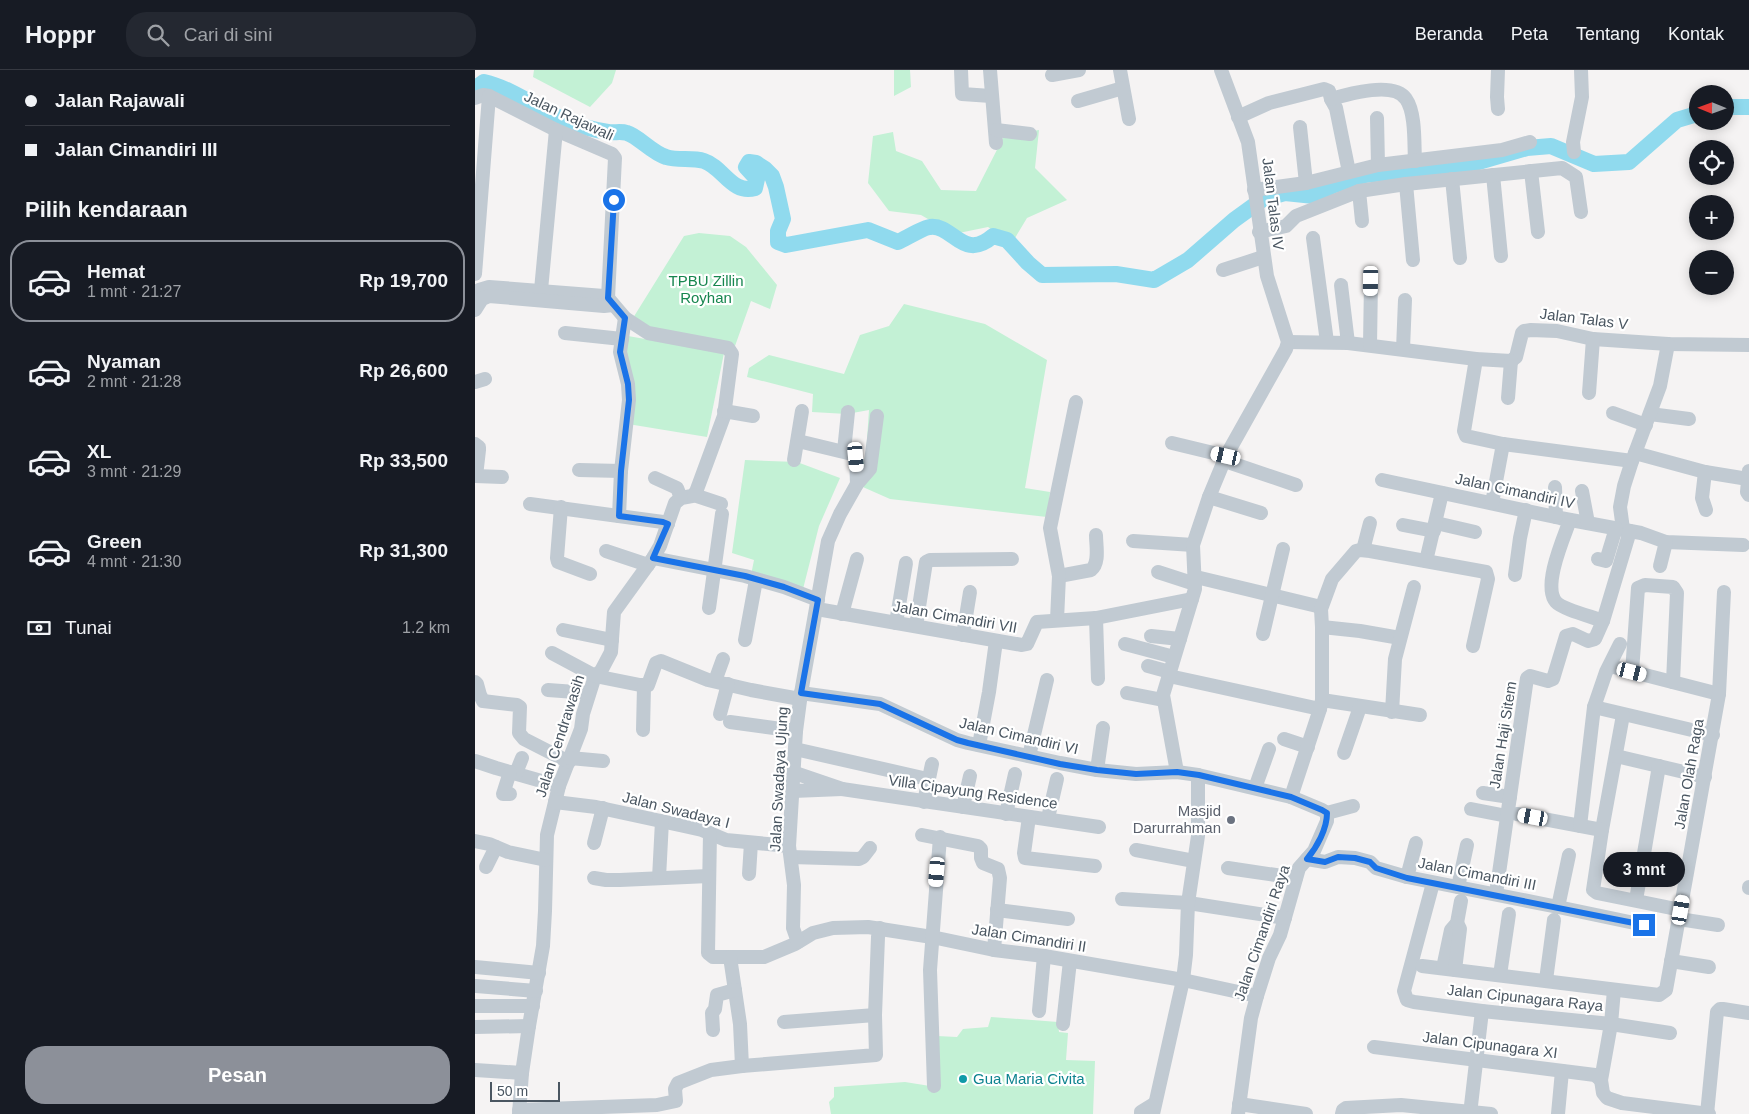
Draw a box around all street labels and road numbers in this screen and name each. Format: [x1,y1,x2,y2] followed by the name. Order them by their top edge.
[522,87,617,144] street label: Jalan Rajawali
[1259,157,1288,251] street label: Jalan Talas IV
[1539,305,1629,332] street label: Jalan Talas V
[1454,470,1576,511] street label: Jalan Cimandiri IV
[892,597,1019,636] street label: Jalan Cimandiri VII
[532,673,587,799] street label: Jalan Cendrawasih
[1486,680,1519,790] street label: Jalan Haji Sitem
[766,706,791,852] street label: Jalan Swadaya Ujung
[958,714,1080,757] street label: Jalan Cimandiri VI
[1670,717,1707,830] street label: Jalan Olah Raga
[887,771,1059,812] street label: Villa Cipayung Residence
[621,788,732,831] street label: Jalan Swadaya I
[1417,854,1538,893] street label: Jalan Cimandiri III
[1230,862,1293,1003] street label: Jalan Cimandiri Raya
[971,920,1088,955] street label: Jalan Cimandiri II
[1446,981,1605,1014] street label: Jalan Cipunagara Raya
[1422,1028,1559,1061] street label: Jalan Cipunagara XI

